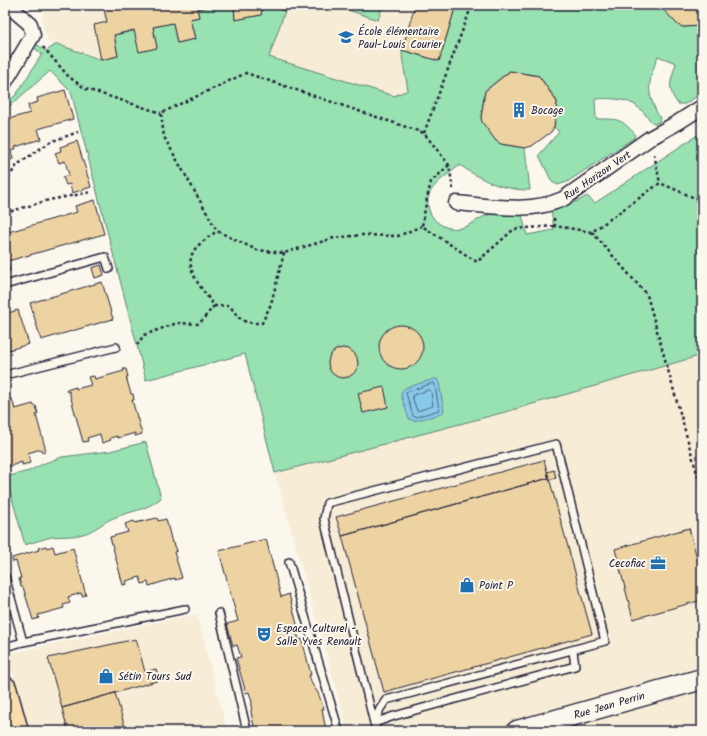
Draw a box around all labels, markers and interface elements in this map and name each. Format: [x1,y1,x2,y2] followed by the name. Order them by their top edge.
[358,23,443,54] place label: École élémentaire Paul-Louis Courier
[337,28,355,46] school or university icon: École élémentaire Paul-Louis Courier
[510,101,528,119] building icon: Bocage
[531,102,563,120] place label: Bocage
[560,146,636,205] street label: Rue Horizon Vert
[649,554,667,572] office icon: Cecofiac
[609,555,646,573] place label: Cecofiac
[458,576,476,594] shop icon: Point P
[479,577,514,595] place label: Point P
[276,620,362,651] place label: Espace Culturel - Salle Yves Renault
[255,625,273,643] theatre icon: Espace Culturel - Salle Yves Renault
[97,667,115,685] shop icon: Sétin Tours Sud
[118,668,192,686] place label: Sétin Tours Sud
[572,687,647,725] street label: Rue Jean Perrin

